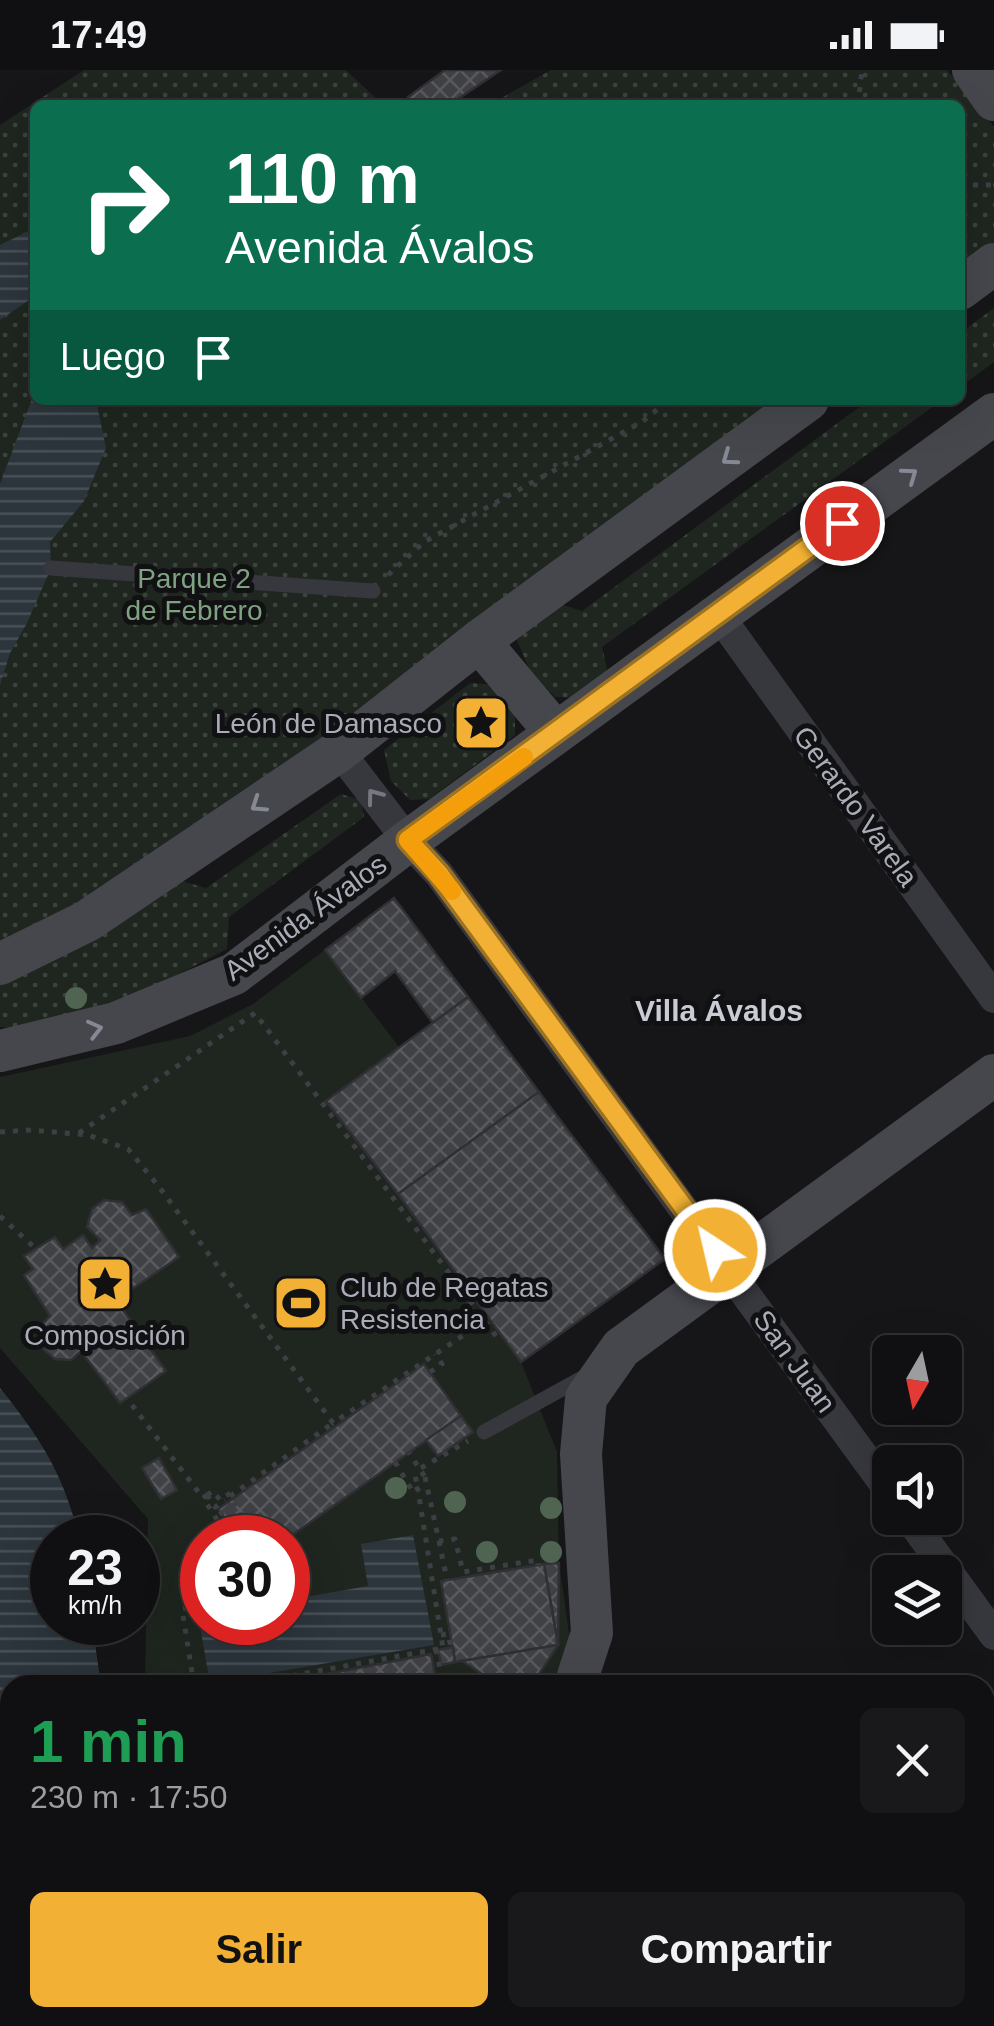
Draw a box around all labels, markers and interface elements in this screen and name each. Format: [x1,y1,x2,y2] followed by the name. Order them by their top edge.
[50,14,147,56] text: 17:49
[60,140,190,270] icon: right
[225,140,420,218] text: 110 m
[225,222,534,273] text: Avenida Ávalos
[186,330,241,385] icon: arrive
[60,336,166,378] text: Luego
[722,446,740,463] one-way arrow
[899,469,917,486] one-way arrow
[800,481,885,566] pin
[815,496,870,551] icon: arrive
[126,563,262,626] park label: Parque 2 de Febrero
[451,693,511,753] place icon: León de Damasco
[215,708,442,739] place label: León de Damasco
[787,721,924,892] street label: Gerardo Varela
[368,789,385,807] one-way arrow
[251,793,270,811] one-way arrow
[218,848,392,987] street label: Avenida Ávalos
[635,994,803,1027] district label: Villa Ávalos
[86,1019,103,1040] one-way arrow
[663,1198,767,1302] position arrow
[75,1254,135,1314] place icon: Composición
[340,1272,549,1335] place label: Club de Regatas Resistencia
[271,1273,331,1333] sports icon: Club de Regatas Resistencia
[747,1304,842,1418] street label: San Juan
[24,1320,186,1351] place label: Composición
[872,1335,962,1425] north arrow
[872,1335,962,1645] map controls
[872,1445,962,1535] button: sound
[180,1515,310,1645] speed limit sign: 30
[67,1540,123,1596] text: 23
[872,1555,962,1645] button: layers
[68,1591,122,1619] text: km/h
[30,1708,187,1775] text: 1 min
[860,1708,965,1813] button: close
[30,1779,227,1815] text: 230 m · 17:50
[30,1892,488,2007] button: Salir
[508,1892,965,2007] button: Compartir

